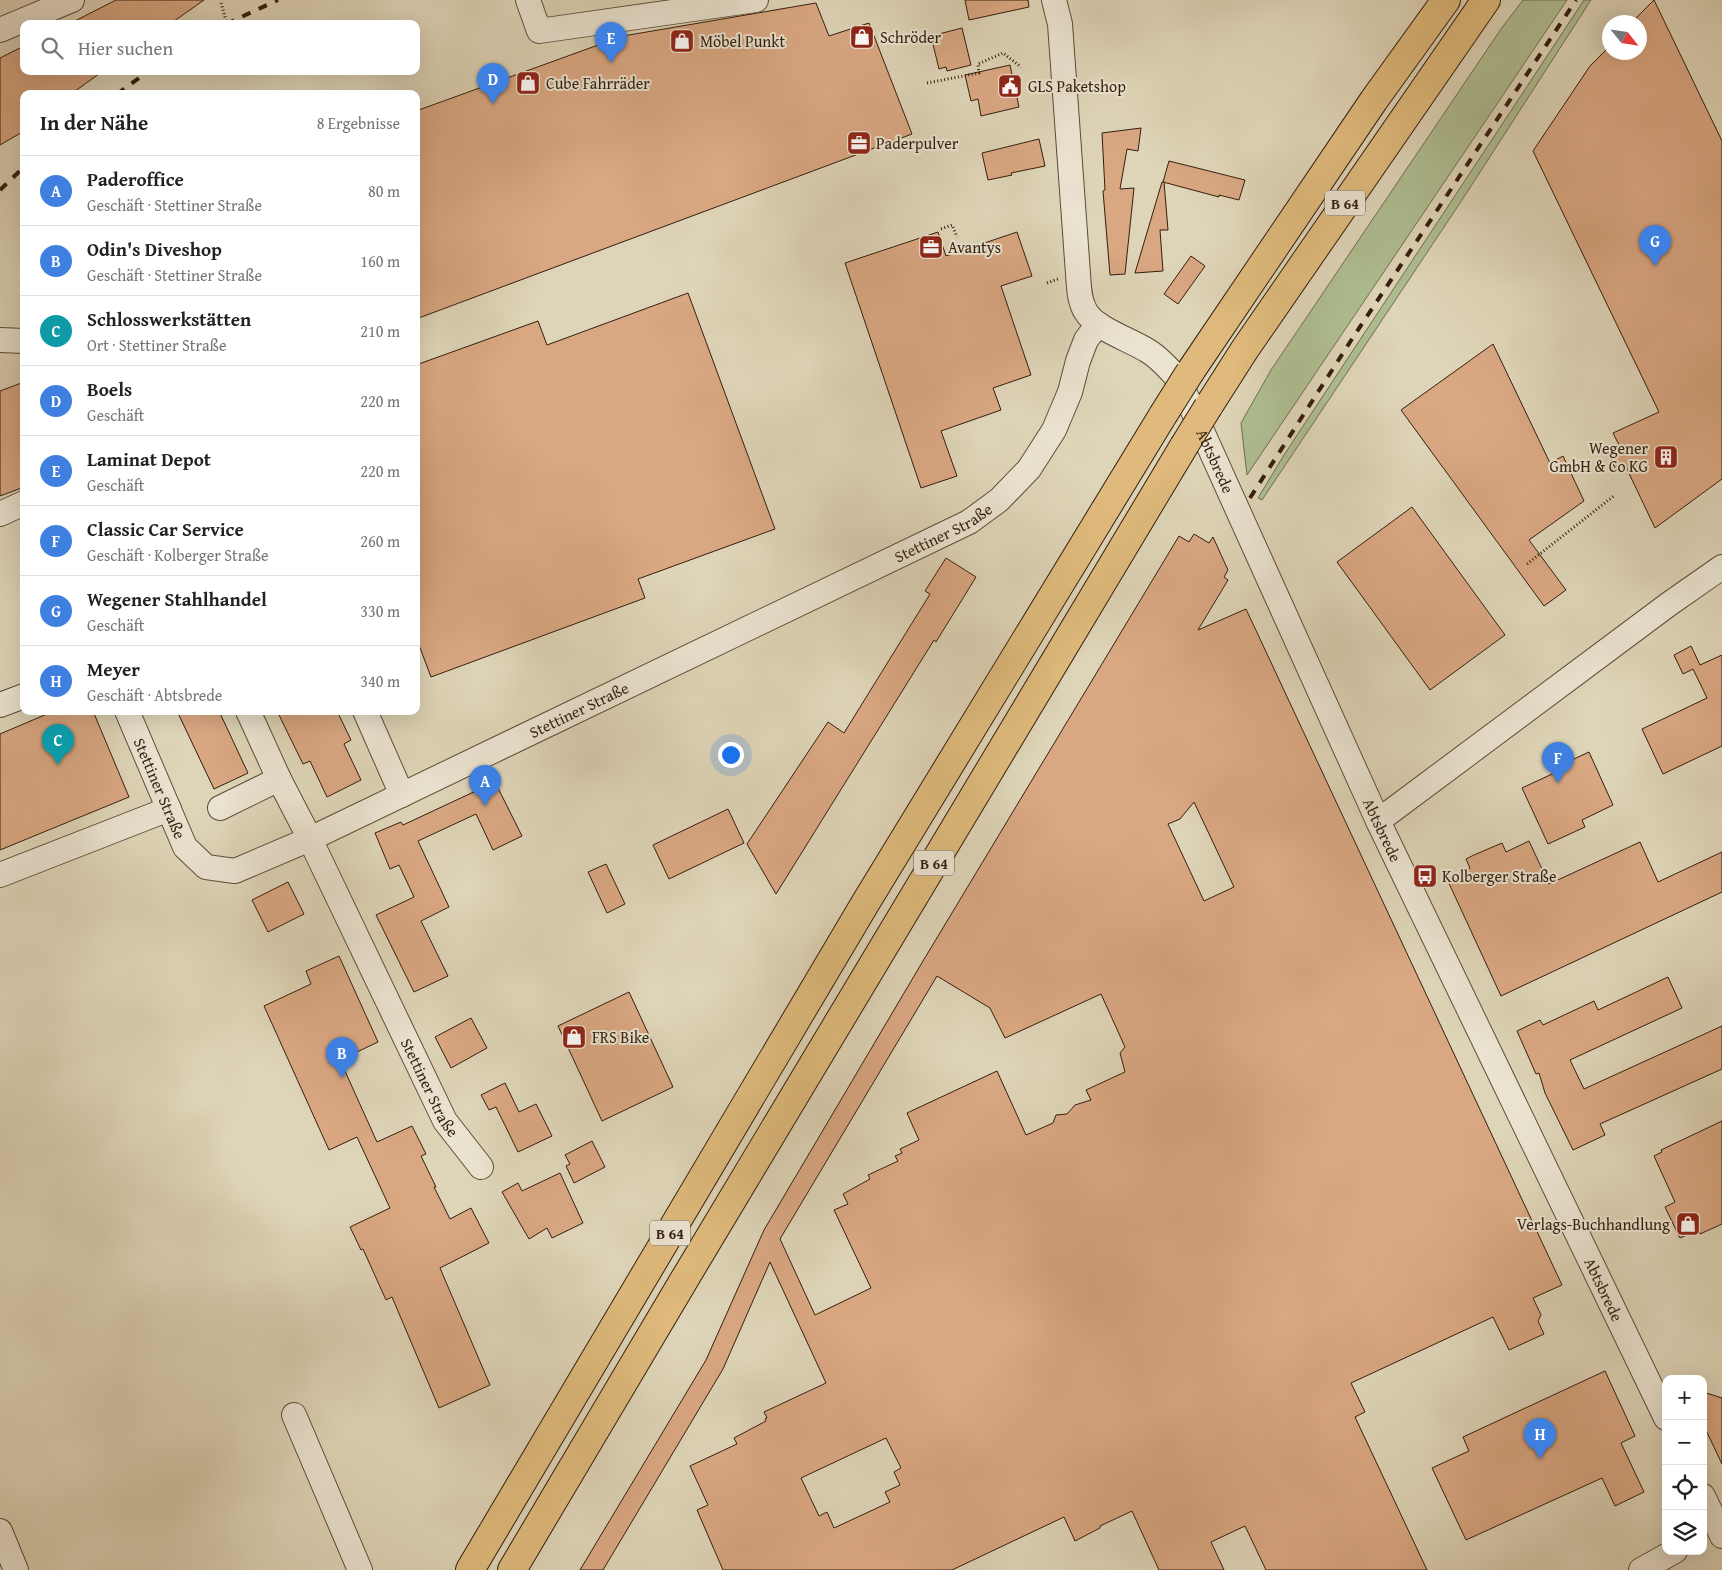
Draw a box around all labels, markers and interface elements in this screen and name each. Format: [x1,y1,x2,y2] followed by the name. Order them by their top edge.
[1602,15,1647,60] north arrow
[20,20,420,75] search box
[595,22,627,63] pin: E
[849,24,875,50] shop icon: Schröder
[880,25,941,49] place label: Schröder
[669,28,695,54] shop icon: Möbel Punkt
[700,29,785,53] place label: Möbel Punkt
[38,34,66,62] icon: search
[78,34,173,62] text: Hier suchen
[477,63,509,104] pin: D
[515,70,541,96] shop icon: Cube Fahrräder
[546,71,650,95] place label: Cube Fahrräder
[997,73,1023,99] public building icon: GLS Paketshop
[1028,74,1126,98] place label: GLS Paketshop
[40,107,148,138] text: In der Nähe
[317,111,400,135] text: 8 Ergebnisse
[846,130,872,156] office icon: Paderpulver
[876,131,959,155] place label: Paderpulver
[87,165,184,193] text: Paderoffice
[51,179,61,203] text: A
[368,179,400,203] text: 80 m
[1325,190,1365,216] road number: B 64
[87,193,262,217] text: Geschäft · Stettiner Straße
[1639,225,1671,266] pin: G
[918,234,944,260] office icon: Avantys
[87,235,222,263] text: Odin's Diveshop
[948,235,1001,259] place label: Avantys
[51,249,61,273] text: B
[360,249,400,273] text: 160 m
[87,263,262,287] text: Geschäft · Stettiner Straße
[87,305,251,333] text: Schlosswerkstätten
[51,319,61,343] text: C
[360,319,400,343] text: 210 m
[87,333,226,357] text: Ort · Stettiner Straße
[87,375,132,403] text: Boels
[51,389,61,413] text: D
[360,389,400,413] text: 220 m
[87,403,144,427] text: Geschäft
[1191,425,1241,497] street label: Abtsbrede
[1549,436,1649,478] place label: Wegener GmbH & Co KG
[1653,444,1679,470] building icon: Wegener GmbH & Co KG
[87,445,211,473] text: Laminat Depot
[52,459,60,483] text: E
[360,459,400,483] text: 220 m
[87,473,144,497] text: Geschäft
[890,497,997,568] street label: Stettiner Straße
[87,515,244,543] text: Classic Car Service
[52,529,60,553] text: F
[360,529,400,553] text: 260 m
[87,543,269,567] text: Geschäft · Kolberger Straße
[87,585,267,613] text: Wegener Stahlhandel
[51,599,61,623] text: G
[360,599,400,623] text: 330 m
[87,613,144,637] text: Geschäft
[87,655,140,683] text: Meyer
[50,669,62,693] text: H
[360,669,400,693] text: 340 m
[525,675,633,744] street label: Stettiner Straße
[87,683,222,707] text: Geschäft · Abtsbrede
[42,724,74,765] pin: C
[128,734,192,843] street label: Stettiner Straße
[718,742,744,768] your location
[1542,742,1574,783] pin: F
[469,765,501,806] pin: A
[1357,794,1408,866] street label: Abtsbrede
[914,850,954,876] road number: B 64
[1412,863,1438,889] bus stop icon: Kolberger Straße
[1442,864,1556,888] place label: Kolberger Straße
[561,1024,587,1050] shop icon: FRS Bike
[592,1025,649,1049] place label: FRS Bike
[395,1034,465,1142] street label: Stettiner Straße
[326,1037,358,1078] pin: B
[1675,1211,1701,1237] shop icon: Verlags-Buchhandlung
[1517,1212,1670,1236] place label: Verlags-Buchhandlung
[650,1220,690,1246] road number: B 64
[1578,1253,1630,1325] street label: Abtsbrede
[1662,1375,1707,1555] map controls
[1662,1375,1707,1420] button: +
[1524,1418,1556,1459] pin: H
[1662,1420,1707,1465] button: −
[1662,1465,1707,1510] button: locate
[1662,1510,1707,1555] button: layers

